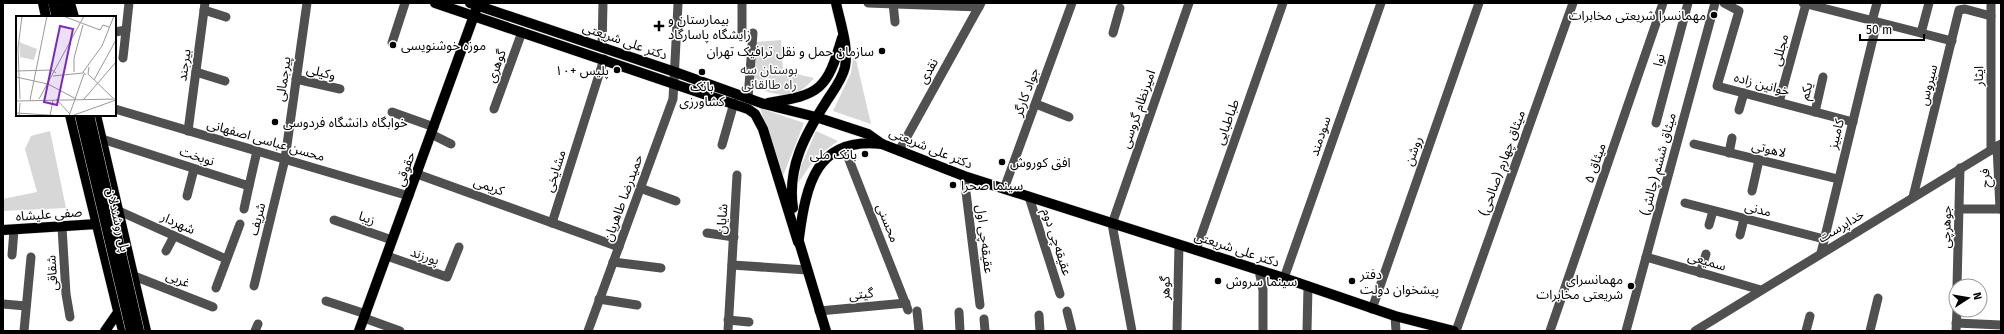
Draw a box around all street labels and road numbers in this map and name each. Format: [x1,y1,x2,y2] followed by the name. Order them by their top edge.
[580,20,669,63] street label: دکتر علی شریعتی
[1769,32,1792,68] street label: مجللی
[483,47,510,85] street label: گوهری
[174,48,194,82] street label: بیرجند
[1650,52,1668,68] street label: نوا
[272,55,296,103] street label: پیرجمالی
[915,56,942,87] street label: نقدی
[305,61,337,84] street label: وکیلی
[1916,63,1941,107] street label: سیروس
[1010,65,1042,119] street label: جواد کارگر
[1971,66,1986,87] street label: ایثار
[1118,68,1160,151] street label: امیرنظام گروسی
[1732,69,1792,100] street label: خوانین زاده
[1797,80,1818,102] street label: یکم
[1212,97,1243,147] street label: طباطبایی
[1476,108,1530,218] street label: میثاق چهارم (صالحی)
[1637,111,1682,218] street label: میثاق ششم (چالش)
[1306,114,1334,158] street label: سودمند
[205,116,327,165] street label: محسن عباسی اصفهانی
[1825,117,1847,152] street label: کامبیز
[887,124,975,172] street label: دکتر علی شریعتی
[1401,134,1426,168] street label: روشن
[1750,138,1788,161] street label: لاهوتی
[1581,141,1609,185] street label: میثاق ۵
[178,143,216,169] street label: نوبخت
[541,148,570,194] street label: مشایخی
[392,149,419,189] street label: حقوقی
[600,152,647,244] street label: حمیدرضا طاهریان
[1977,168,1996,188] street label: فرح
[471,174,507,200] street label: کریمی
[101,186,133,254] street label: پل روشندلان
[1743,198,1773,221] street label: مدنی
[246,201,268,237] street label: شریف
[873,202,903,245] street label: محسنی
[713,203,732,235] street label: شایان
[15,204,83,225] street label: صفی علیشاه
[971,204,997,275] street label: عقیقه‌چی اول
[1938,205,1956,249] street label: جوهرچی
[1815,206,1868,247] street label: خداپرست
[1037,207,1075,278] street label: عقیقه‌چی دوم
[157,208,197,238] street label: شهردار
[357,208,377,228] street label: زیبا
[1192,228,1281,271] street label: دکتر علی شریعتی
[408,244,442,270] street label: پورزند
[1686,248,1728,275] street label: سمیعی
[43,255,62,291] street label: شقاقی
[164,268,192,291] street label: غربی
[1157,275,1173,301] street label: گوهر
[848,285,875,304] street label: گیتی

